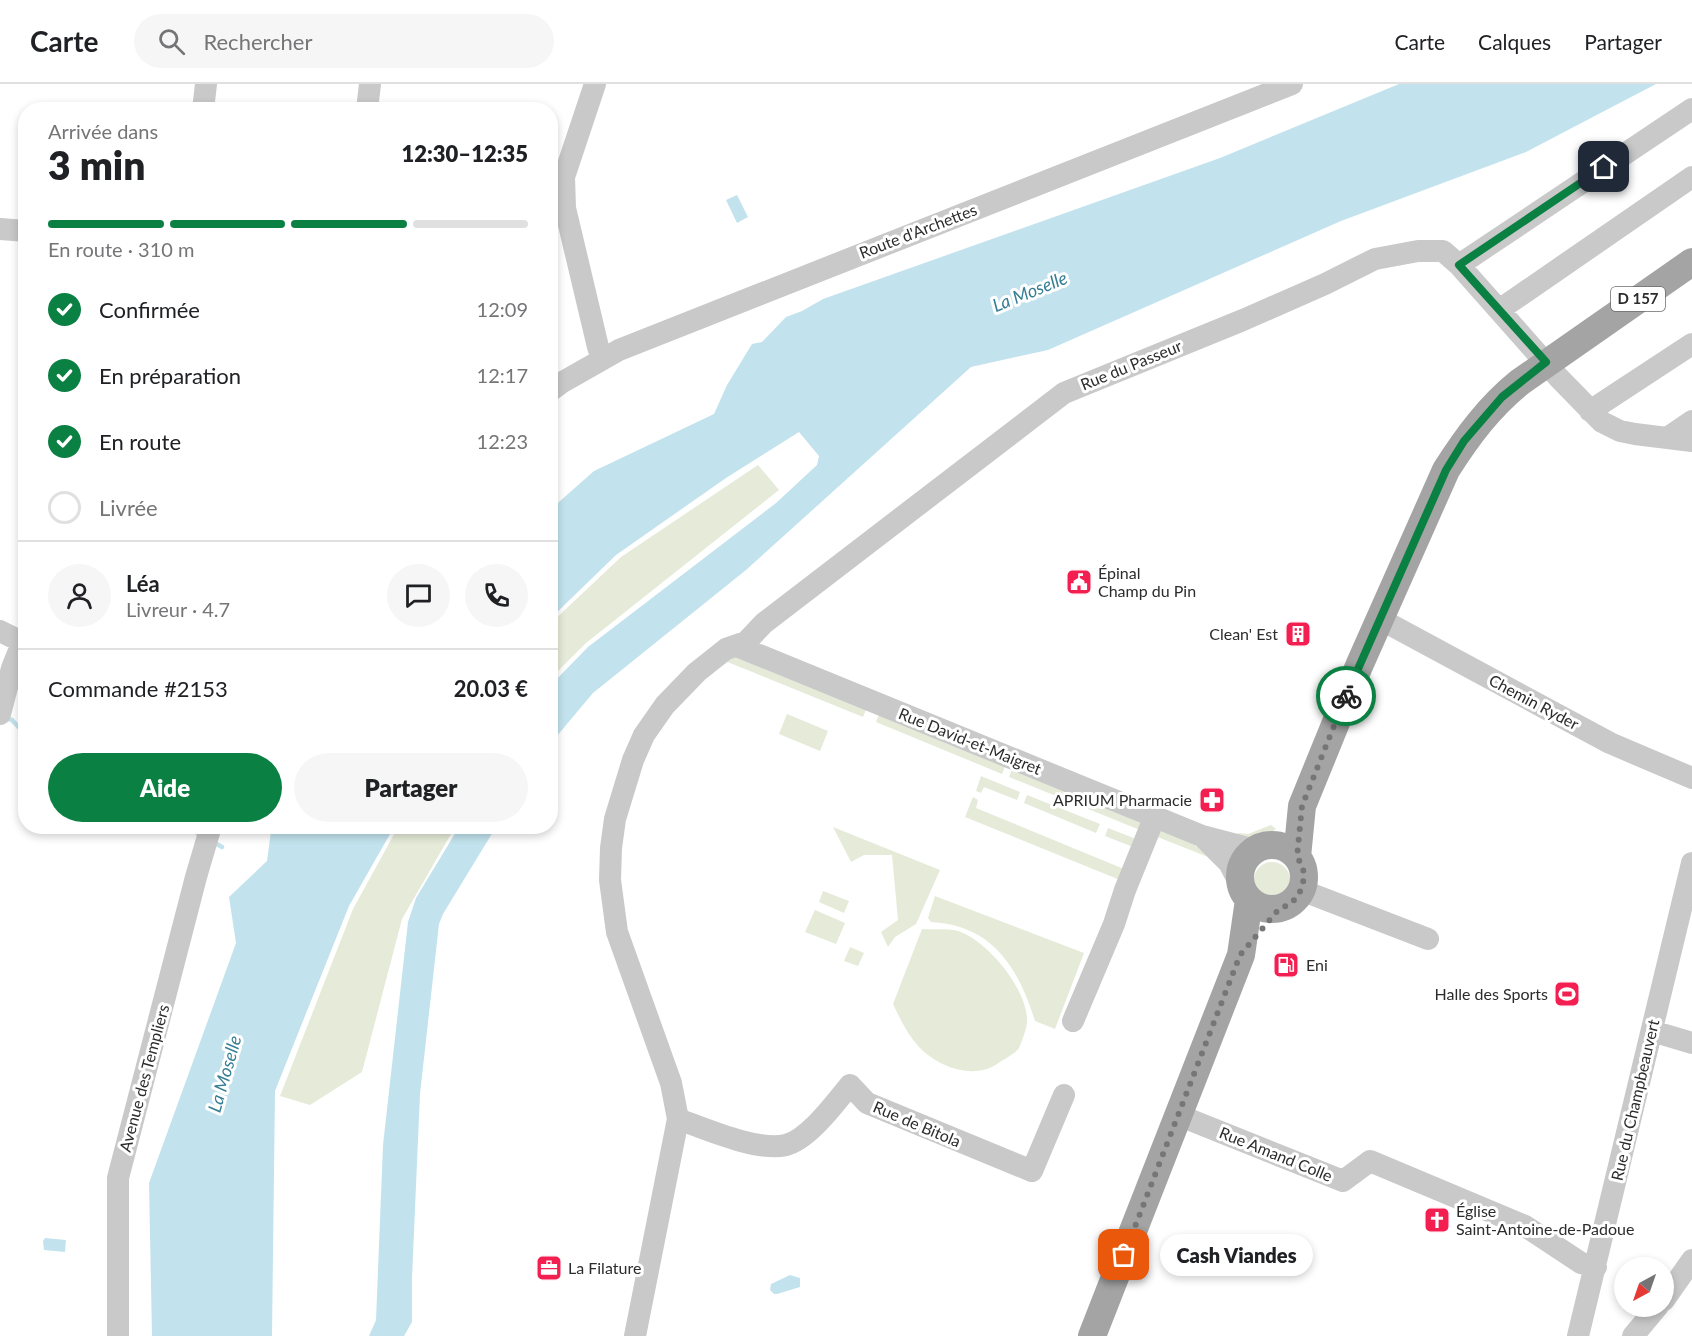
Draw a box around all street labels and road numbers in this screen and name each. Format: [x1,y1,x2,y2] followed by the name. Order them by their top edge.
[856,199,979,262] street label: Route d'Archettes
[1611,287,1665,311] road number: D 157
[1077,336,1184,393] street label: Rue du Passeur
[1486,670,1583,733] street label: Chemin Ryder
[896,703,1045,778] street label: Rue David-et-Maigret
[115,1002,172,1154] street label: Avenue des Templiers
[1607,1017,1662,1182] street label: Rue du Champbeauvert
[871,1097,964,1150] street label: Rue de Bitola
[1217,1122,1335,1185] street label: Rue Amand Colle

